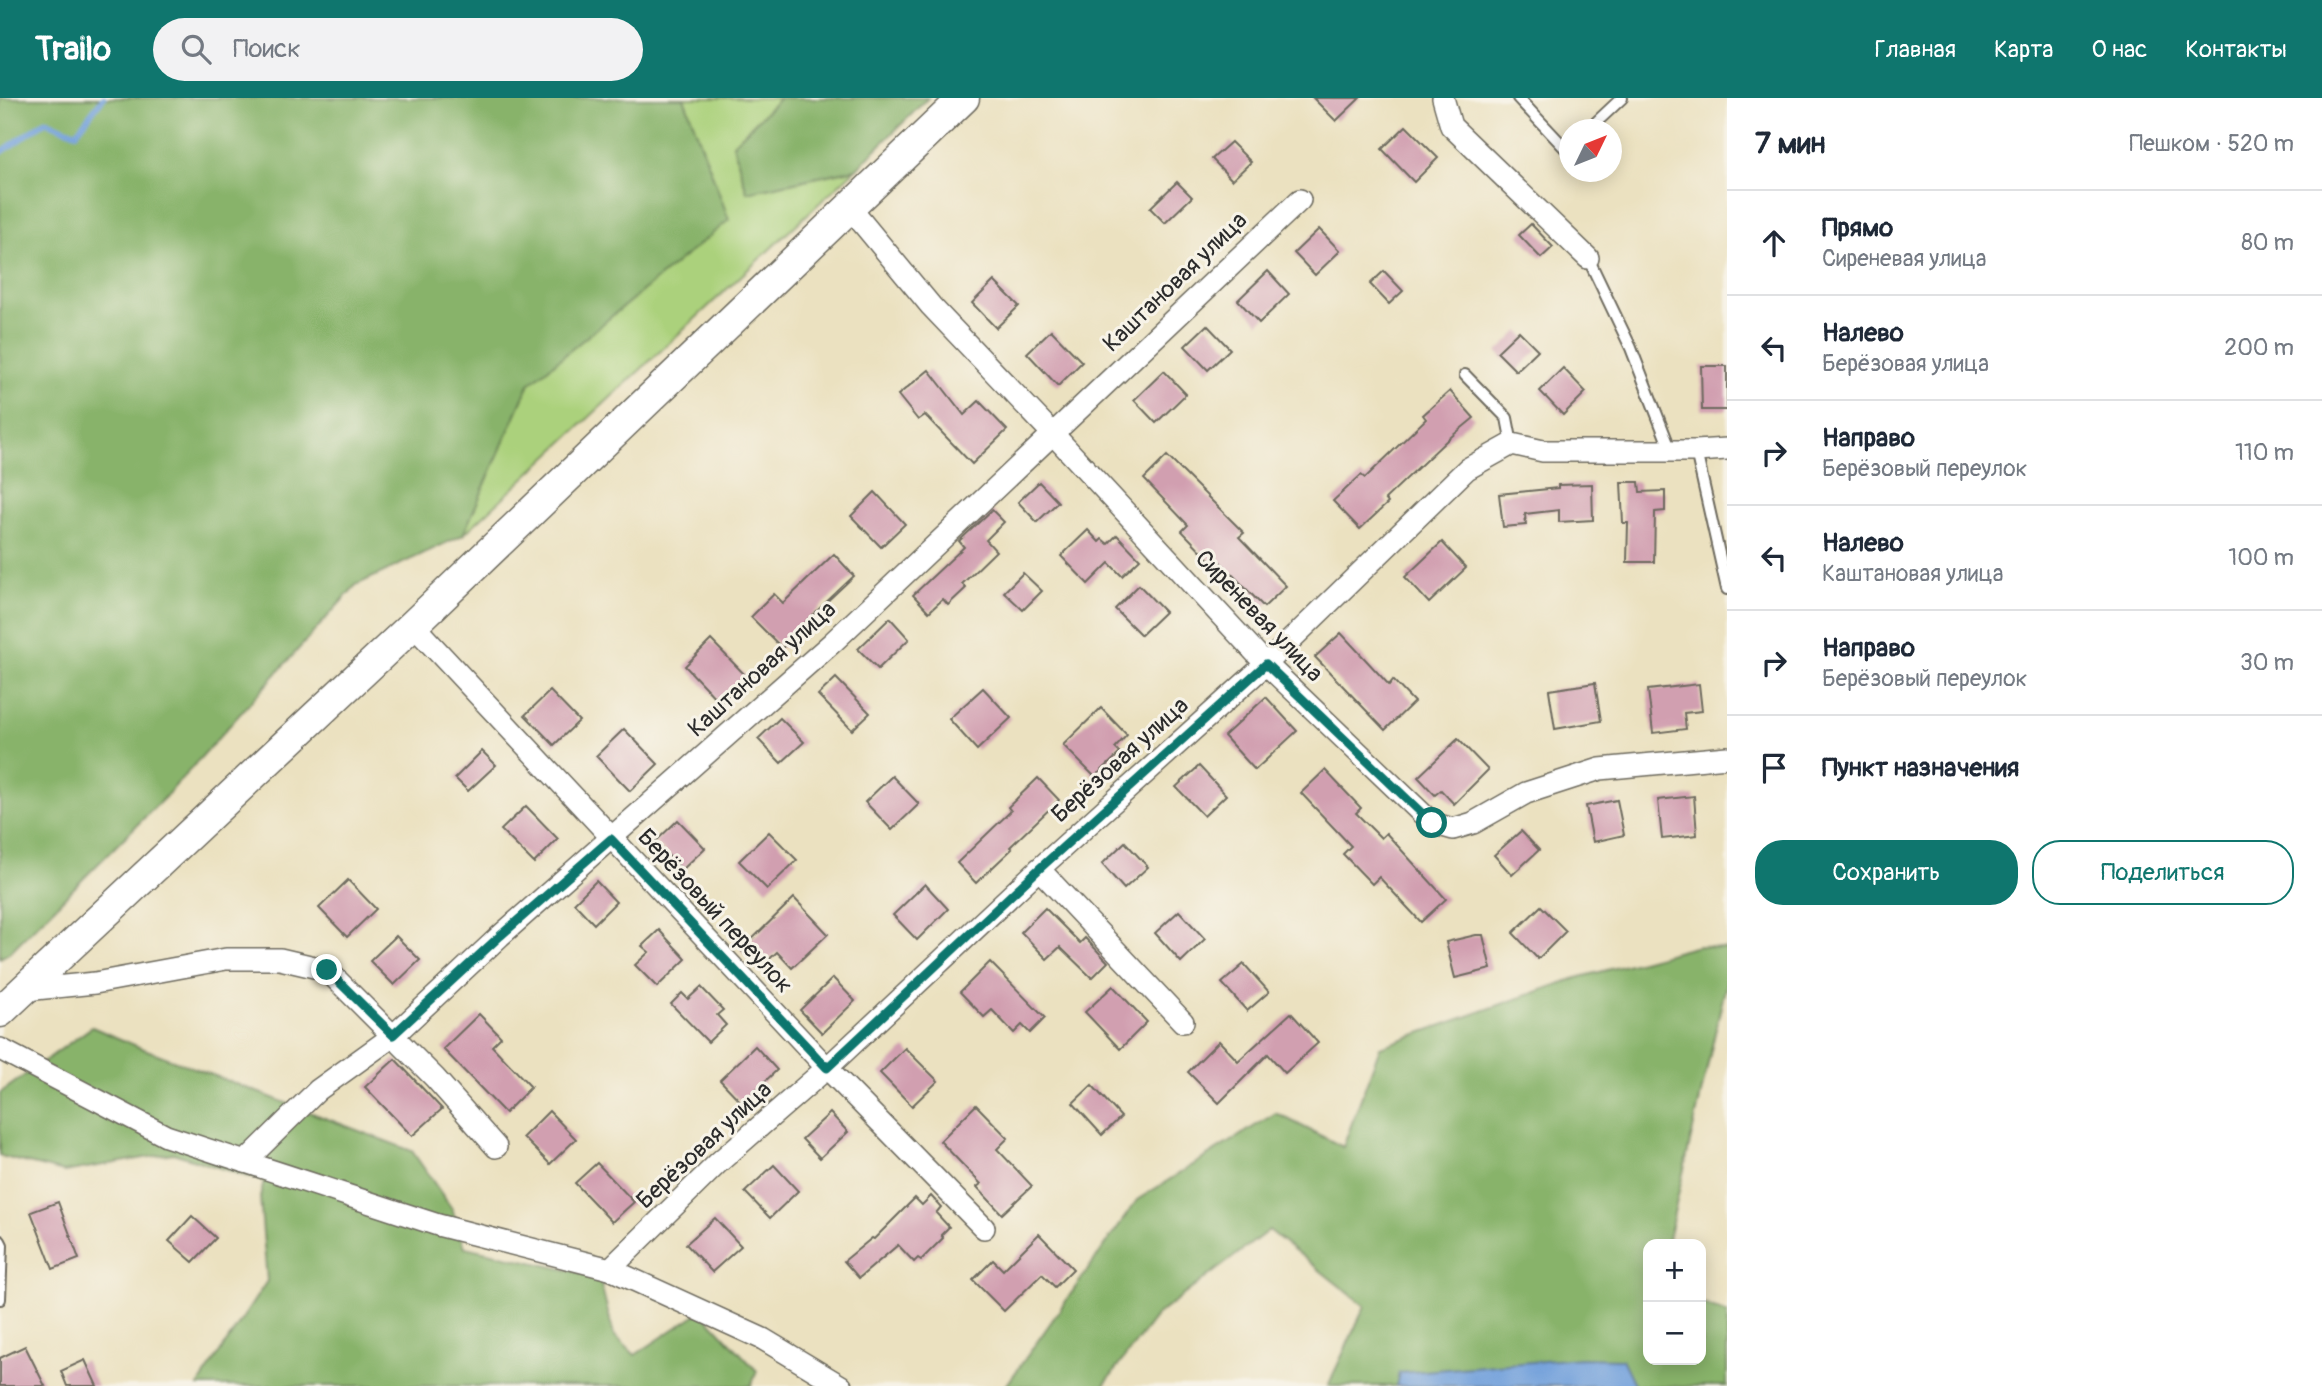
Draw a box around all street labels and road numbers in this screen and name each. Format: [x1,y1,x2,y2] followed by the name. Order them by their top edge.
[1097,206,1253,358] street label: Каштановая улица
[1189,544,1329,688] street label: Сиреневая улица
[682,595,842,743] street label: Каштановая улица
[1046,691,1194,829] street label: Берёзовая улица
[631,823,799,999] street label: Берёзовый переулок
[630,1075,778,1215] street label: Берёзовая улица

